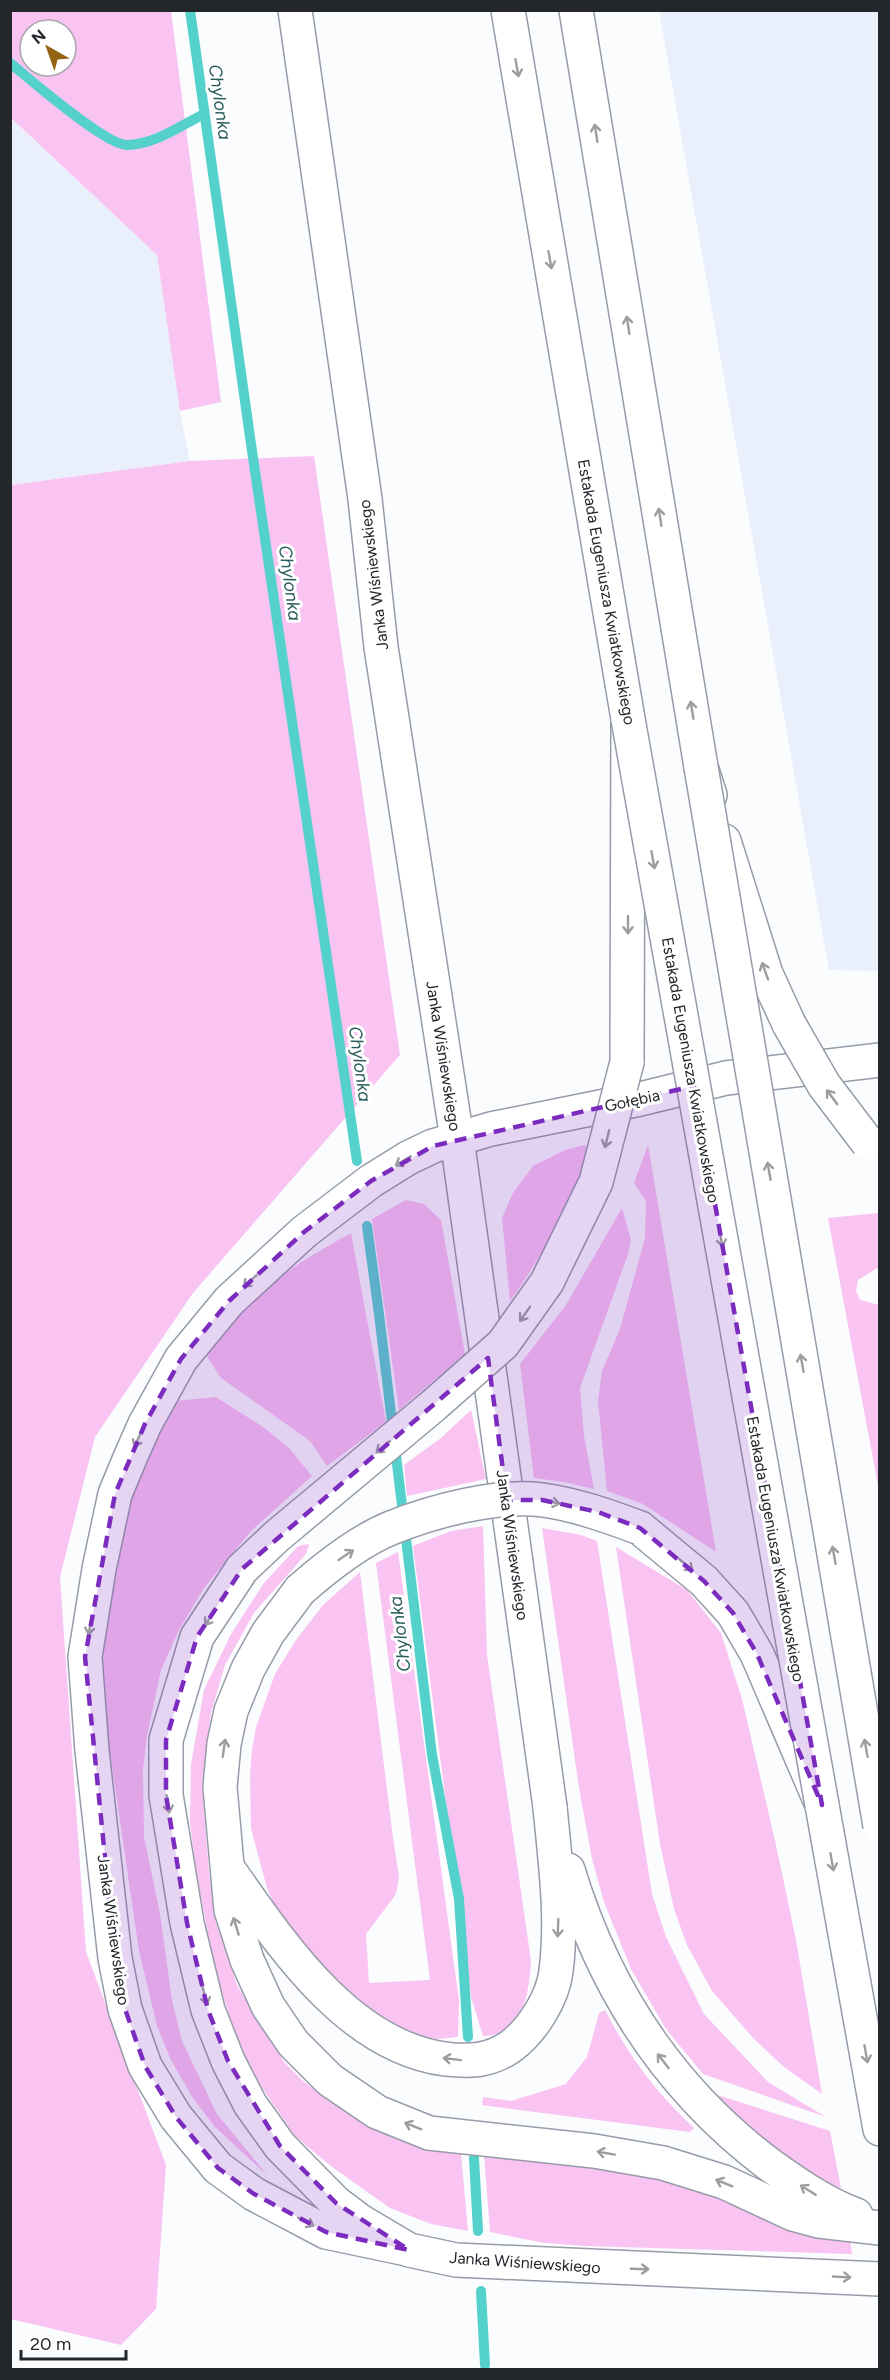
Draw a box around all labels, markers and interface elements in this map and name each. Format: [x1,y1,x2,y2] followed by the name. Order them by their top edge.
[18,18,78,78] north arrow
[28,26,50,48] text: N
[512,58,523,78] one-way arrow
[204,63,236,142] water label: Chylonka
[590,123,601,143] one-way arrow
[545,250,556,270] one-way arrow
[622,316,633,335] one-way arrow
[574,458,639,726] street label: Estakada Eugeniusza Kwiatkowskiego
[355,499,392,651] street label: Janka Wiśniewskiego
[654,508,665,528] one-way arrow
[274,544,306,623] water label: Chylonka
[686,700,697,720] one-way arrow
[648,849,659,869] one-way arrow
[622,914,633,934] one-way arrow
[658,936,723,1204] street label: Estakada Eugeniusza Kwiatkowskiego
[759,962,770,981] one-way arrow
[422,980,465,1132] street label: Janka Wiśniewskiego
[344,1025,376,1104] water label: Chylonka
[603,1085,661,1116] street label: Gołębia
[826,1089,838,1105] one-way arrow
[601,1129,613,1148] one-way arrow
[395,1155,412,1167] one-way arrow
[763,1161,774,1181] one-way arrow
[716,1227,727,1247] one-way arrow
[243,1274,258,1288] one-way arrow
[518,1306,531,1322] one-way arrow
[796,1354,807,1373] one-way arrow
[743,1415,808,1683] street label: Estakada Eugeniusza Kwiatkowskiego
[132,1429,144,1447] one-way arrow
[375,1441,391,1454] one-way arrow
[493,1469,532,1621] street label: Janka Wiśniewskiego
[541,1497,560,1508] one-way arrow
[828,1546,839,1566] one-way arrow
[338,1549,354,1561] one-way arrow
[678,1558,693,1572] one-way arrow
[384,1595,416,1673] water label: Chylonka
[203,1609,215,1626] one-way arrow
[84,1616,95,1636] one-way arrow
[219,1738,230,1758] one-way arrow
[861,1738,872,1758] one-way arrow
[162,1794,173,1814] one-way arrow
[827,1852,838,1872] one-way arrow
[94,1854,133,2006] street label: Janka Wiśniewskiego
[230,1917,241,1936] one-way arrow
[552,1918,563,1938] one-way arrow
[199,1986,211,2005] one-way arrow
[861,2044,872,2063] one-way arrow
[657,2053,670,2069] one-way arrow
[443,2054,462,2065] one-way arrow
[404,2120,423,2131] one-way arrow
[596,2147,616,2158] one-way arrow
[715,2177,734,2188] one-way arrow
[800,2184,817,2196] one-way arrow
[296,2217,314,2228] one-way arrow
[449,2248,601,2277] street label: Janka Wiśniewskiego
[629,2263,649,2274] one-way arrow
[831,2272,851,2283] one-way arrow
[21,2323,126,2361] scale bar
[30,2333,71,2355] text: 20 m

